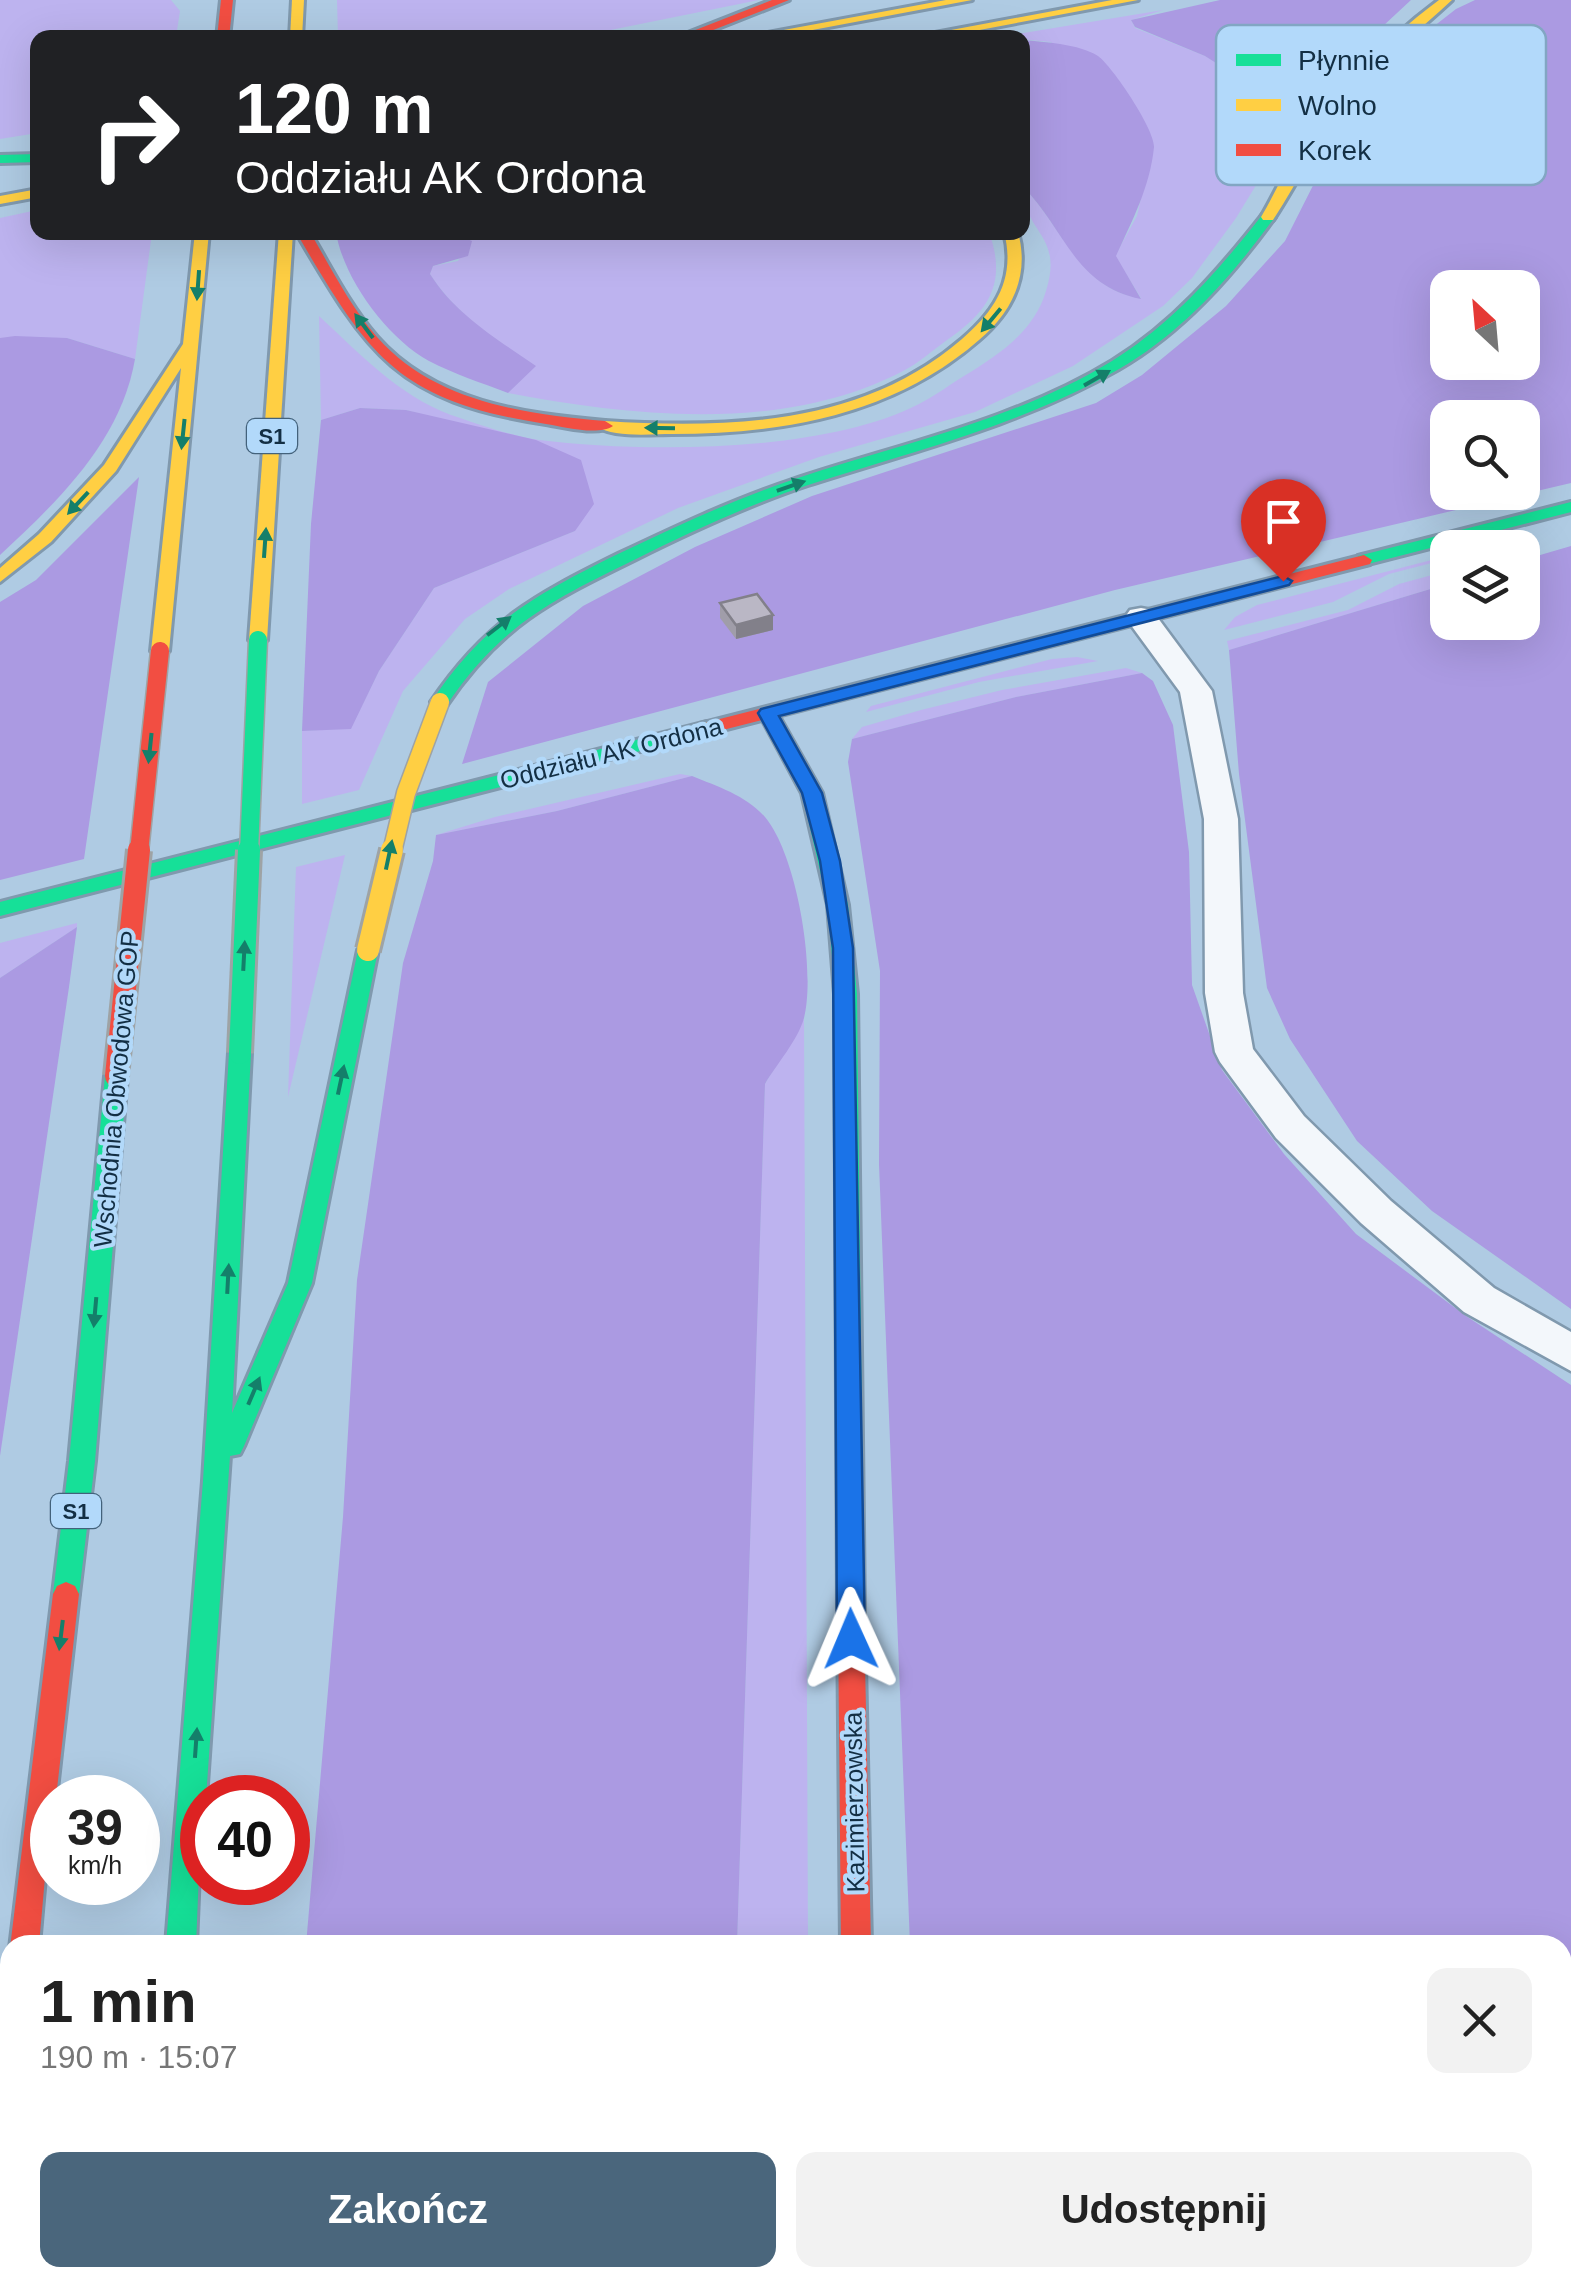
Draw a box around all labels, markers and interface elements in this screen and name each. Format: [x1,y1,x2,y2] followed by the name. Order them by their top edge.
[1216,25,1546,185] legend
[1298,45,1390,76] text: Płynnie
[70,70,200,200] icon: right
[235,70,433,148] text: 120 m
[1298,90,1377,121] text: Wolno
[1298,135,1372,166] text: Korek
[235,152,645,203] text: Oddziału AK Ordona
[189,269,205,301] one-way arrow
[1430,270,1540,380] north arrow
[1430,270,1540,640] map controls
[981,308,1002,333] one-way arrow
[355,313,375,339] one-way arrow
[1083,370,1112,387] one-way arrow
[1430,400,1540,510] button: search
[175,419,191,450] one-way arrow
[247,419,297,453] road number: S1
[644,420,676,436] one-way arrow
[777,477,807,492] one-way arrow
[1241,479,1326,582] pin
[67,490,90,514] one-way arrow
[1256,494,1311,549] icon: arrive
[257,526,273,558] one-way arrow
[1430,530,1540,640] button: layers
[487,616,512,637] one-way arrow
[497,712,725,794] street label: Oddziału AK Ordona
[142,732,158,764] one-way arrow
[381,839,397,870] one-way arrow
[88,929,144,1249] street label: Wschodnia Obwodowa GOP
[237,939,253,971] one-way arrow
[334,1064,350,1095] one-way arrow
[220,1263,236,1295] one-way arrow
[86,1297,102,1329] one-way arrow
[246,1377,262,1406] one-way arrow
[51,1494,101,1528] road number: S1
[799,1587,903,1691] position arrow
[53,1620,69,1652] one-way arrow
[838,1711,870,1893] street label: Kazimierzowska
[189,1727,205,1759] one-way arrow
[180,1775,310,1905] speed limit sign: 40
[67,1800,123,1856] text: 39
[68,1851,122,1879] text: km/h
[40,1968,197,2035] text: 1 min
[1427,1968,1532,2073] button: close
[40,2039,237,2075] text: 190 m · 15:07
[40,2152,776,2267] button: Zakończ
[796,2152,1532,2267] button: Udostępnij

